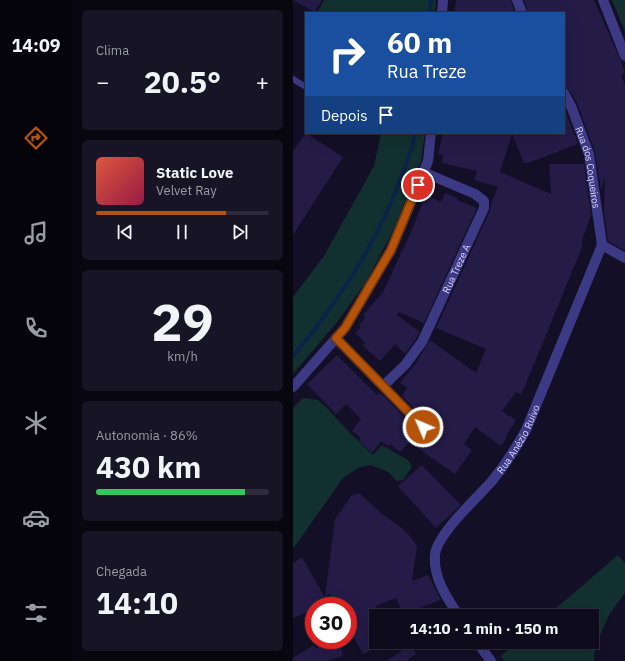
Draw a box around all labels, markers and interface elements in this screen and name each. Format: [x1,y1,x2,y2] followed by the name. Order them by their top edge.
[387,24,452,61] text: 60 m
[321,28,373,80] icon: right
[11,34,61,57] text: 14:09
[96,42,129,59] text: Clima
[387,60,466,83] text: Rua Treze
[144,62,221,101] text: 20.5°
[96,67,109,96] text: −
[256,67,269,96] text: +
[375,104,397,126] icon: arrive
[321,106,367,125] text: Depois
[22,124,50,152] icon: directions
[572,125,603,209] street label: Rua dos Coqueiros
[156,163,233,182] text: Static Love
[401,168,435,202] pin
[407,174,429,196] icon: arrive
[156,182,217,199] text: Velvet Ray
[22,219,50,247] icon: music
[114,221,136,243] icon: previous
[171,221,193,243] icon: pause
[229,221,251,243] icon: next
[439,241,474,295] street label: Rua Treze A
[151,288,214,355] text: 29
[22,314,50,342] icon: phone
[167,348,198,365] text: km/h
[494,402,543,477] street label: Rua Anézio Ruivo
[402,406,444,448] position arrow
[22,409,50,437] icon: climate
[96,427,198,444] text: Autonomia · 86%
[96,447,201,486] text: 430 km
[22,504,50,532] icon: car
[96,563,147,580] text: Chegada
[96,583,178,622] text: 14:10
[305,597,357,649] speed limit sign: 30
[22,599,50,627] icon: filters
[410,619,558,638] text: 14:10 · 1 min · 150 m

